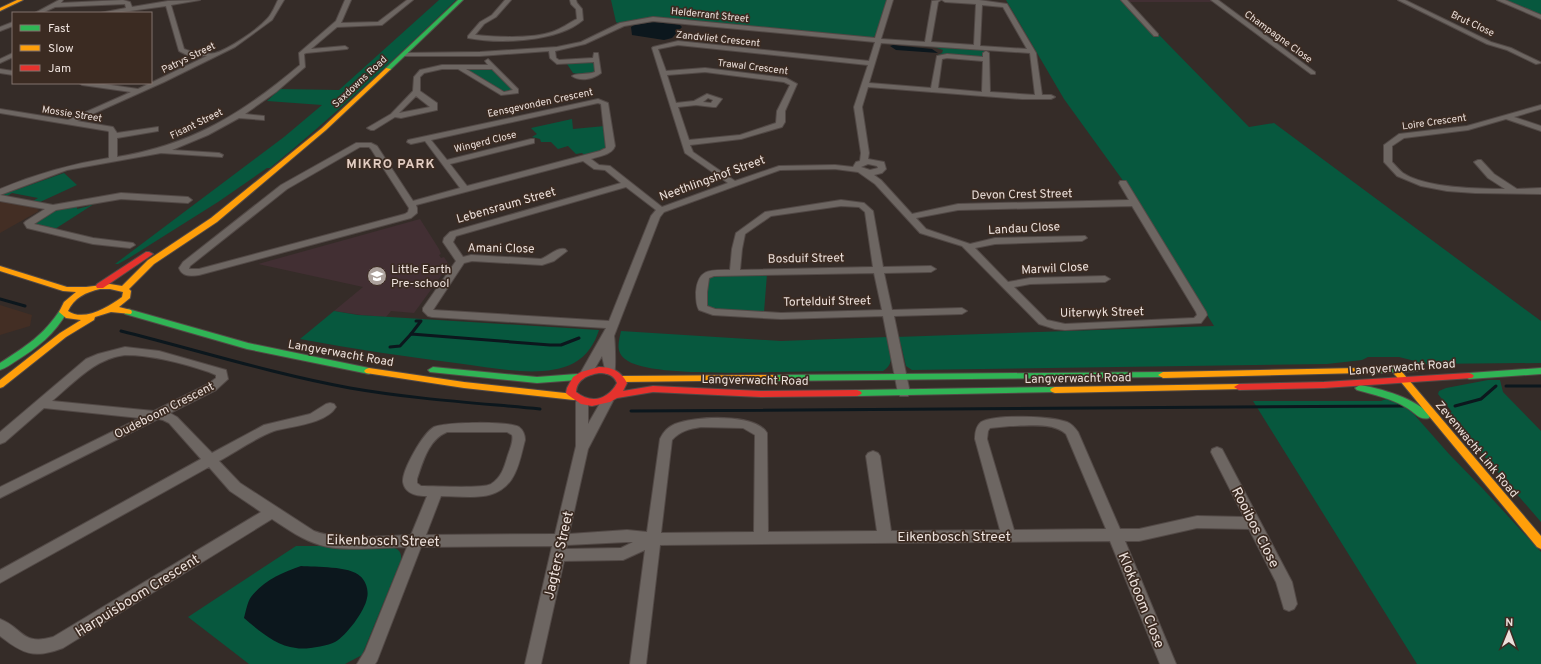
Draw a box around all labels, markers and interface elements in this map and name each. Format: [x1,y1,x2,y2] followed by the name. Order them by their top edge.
[670,5,750,26] street label: Helderrant Street
[1241,8,1315,66] street label: Champagne Close
[1448,9,1496,40] street label: Brut Close
[12,12,152,84] legend
[48,21,70,37] text: Fast
[675,29,761,50] street label: Zandvliet Crescent
[160,40,218,77] street label: Patrys Street
[48,41,74,57] text: Slow
[330,53,390,111] street label: Saxdowns Road
[717,57,789,78] street label: Trawal Crescent
[48,61,71,77] text: Jam
[486,86,594,121] street label: Eensgevonden Crescent
[41,103,103,126] street label: Mossie Street
[168,106,225,143] street label: Fisant Street
[1401,112,1467,133] street label: Loire Crescent
[453,128,518,156] street label: Wingerd Close
[657,152,767,206] street label: Neethlingshof Street
[346,157,436,173] district label: MIKRO PARK
[455,184,558,228] street label: Lebensraum Street
[971,186,1073,204] street label: Devon Crest Street
[988,219,1061,239] street label: Landau Close
[467,240,535,258] street label: Amani Close
[768,250,844,268] street label: Bosduif Street
[1021,259,1089,279] street label: Marwil Close
[391,262,451,292] place label: Little Earth Pre-school
[366,265,388,287] school or university icon: Little Earth Pre-school
[783,293,871,311] street label: Tortelduif Street
[1060,304,1144,322] street label: Uiterwyk Street
[287,337,395,371] street label: Langverwacht Road
[1348,356,1456,380] street label: Langverwacht Road
[1024,370,1132,388] street label: Langverwacht Road
[701,372,809,390] street label: Langverwacht Road
[112,379,217,443] street label: Oudeboom Crescent
[1431,398,1521,501] street label: Zevenwacht Link Road
[1227,484,1282,571] street label: Rooibos Close
[541,510,578,601] street label: Jagters Street
[897,529,1011,546] street label: Eikenbosch Street
[326,532,440,551] street label: Eikenbosch Street
[1114,550,1168,651] street label: Klokboom Close
[73,551,203,641] street label: Harpuisboom Crescent
[1489,612,1529,652] north arrow
[1505,616,1513,630] text: N

